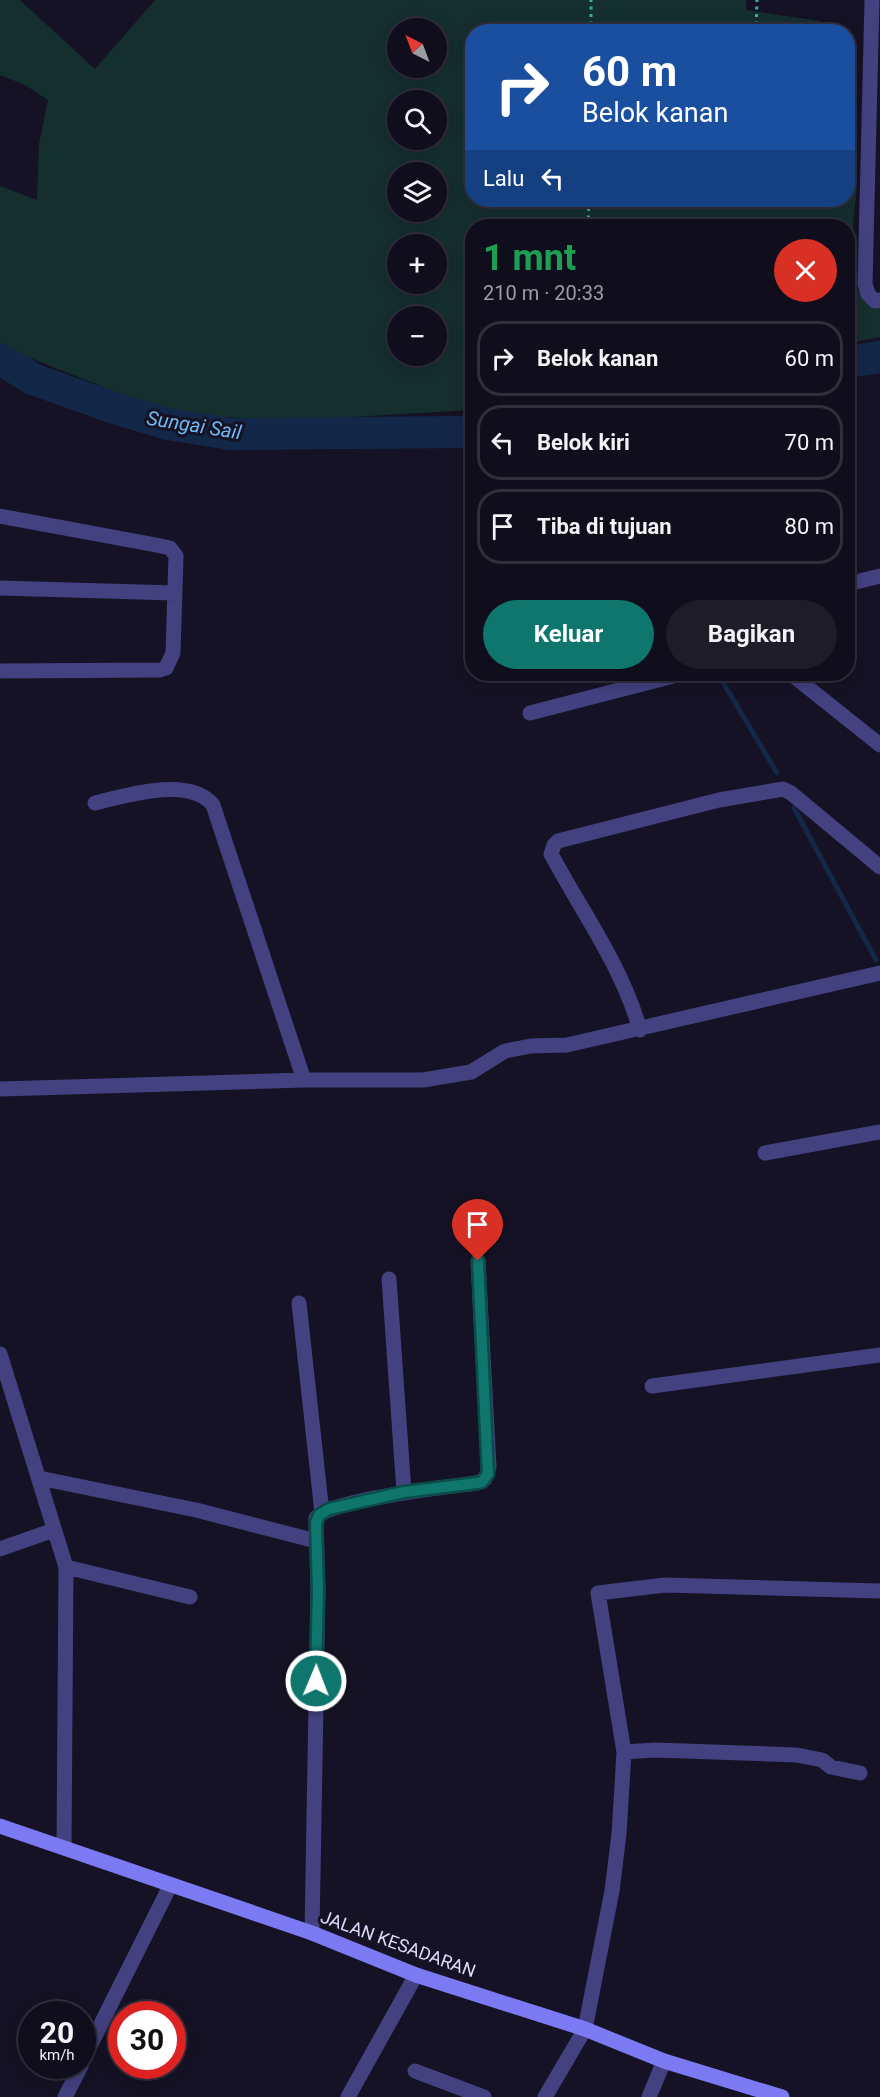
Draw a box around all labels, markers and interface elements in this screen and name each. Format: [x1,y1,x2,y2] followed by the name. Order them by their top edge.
[387,18,447,78] north arrow
[387,18,447,366] map controls
[582,47,677,96] text: 60 m
[483,48,561,126] icon: right
[387,90,447,150] button: search
[582,97,728,129] text: Belok kanan
[387,162,447,222] button: layers
[536,162,569,195] icon: left
[483,166,524,191] text: Lalu
[387,234,447,294] button: +
[483,237,576,279] text: 1 mnt
[774,239,837,302] button: close
[483,281,604,305] text: 210 m · 20:33
[387,306,447,366] button: −
[486,342,519,375] icon: right
[537,346,658,371] text: Belok kanan
[785,346,834,371] text: 60 m
[145,406,243,444] water label: Sungai Sail
[486,426,519,459] icon: left
[537,430,630,455] text: Belok kiri
[785,430,834,455] text: 70 m
[486,510,519,543] icon: arrive
[537,514,672,539] text: Tiba di tujuan
[785,514,834,539] text: 80 m
[483,600,654,669] button: Keluar
[666,600,837,669] button: Bagikan
[452,1199,503,1261] pin
[461,1208,494,1241] icon: arrive
[284,1649,348,1713] position arrow
[318,1906,479,1981] street label: JALAN KESADARAN
[108,2001,186,2079] speed limit sign: 30
[40,2015,74,2050] text: 20
[39,2046,75,2064] text: km/h

